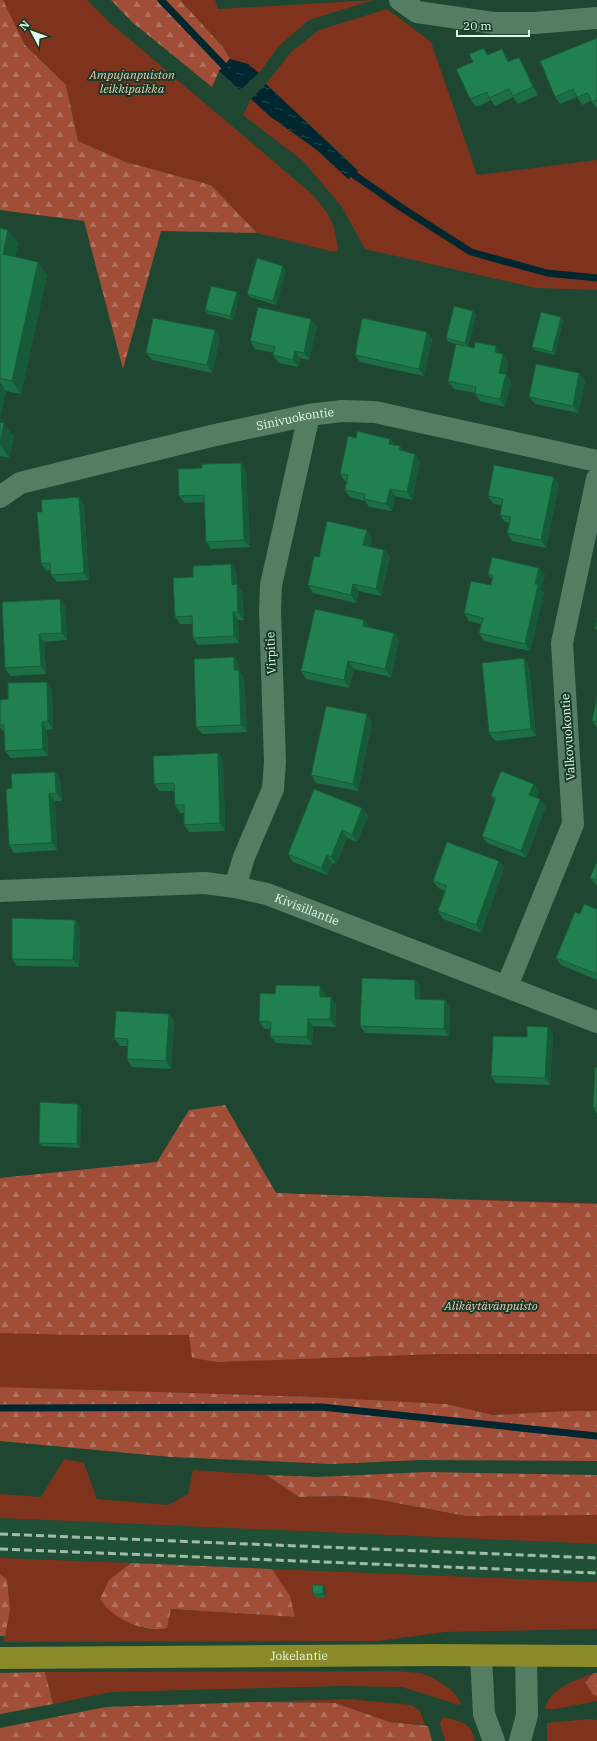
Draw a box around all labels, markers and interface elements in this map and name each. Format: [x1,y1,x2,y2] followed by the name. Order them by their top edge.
[12,12,52,52] north arrow
[457,12,529,38] scale bar
[16,17,33,33] text: N
[463,18,492,33] text: 20 m
[88,67,175,96] park label: Ampujanpuiston leikkipaikka
[255,404,335,433] street label: Sinivuokontie
[262,632,279,674] street label: Virpitie
[557,693,578,781] street label: Valkovuokontie
[273,890,342,928] street label: Kivisillantie
[443,1298,538,1313] park label: Alikäytävänpuisto
[270,1648,328,1663] street label: Jokelantie

